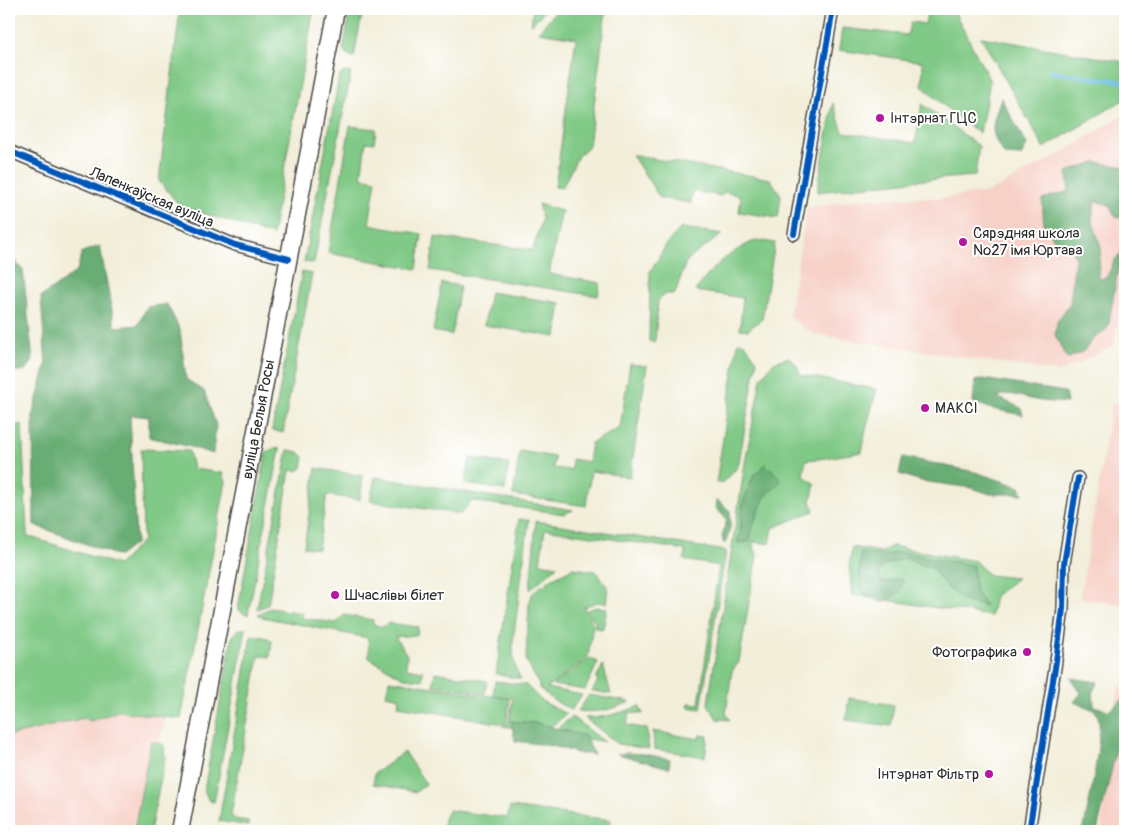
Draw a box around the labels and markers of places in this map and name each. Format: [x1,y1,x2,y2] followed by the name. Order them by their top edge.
[890,109,977,128] place label: Інтэрнат ГЦС
[874,112,886,124] marker: Інтэрнат ГЦС
[973,224,1082,260] place label: Сярэдняя школа №27 імя Юртава
[957,236,969,248] marker: Сярэдняя школа №27 імя Юртава
[935,399,978,418] place label: МАКСІ
[919,402,931,414] marker: МАКСІ
[345,586,445,605] place label: Шчаслівы білет
[329,589,341,601] marker: Шчаслівы білет
[932,643,1017,662] place label: Фотографика
[1021,646,1033,658] marker: Фотографика
[877,765,979,784] place label: Інтэрнат Фільтр
[983,768,995,780] marker: Інтэрнат Фільтр

